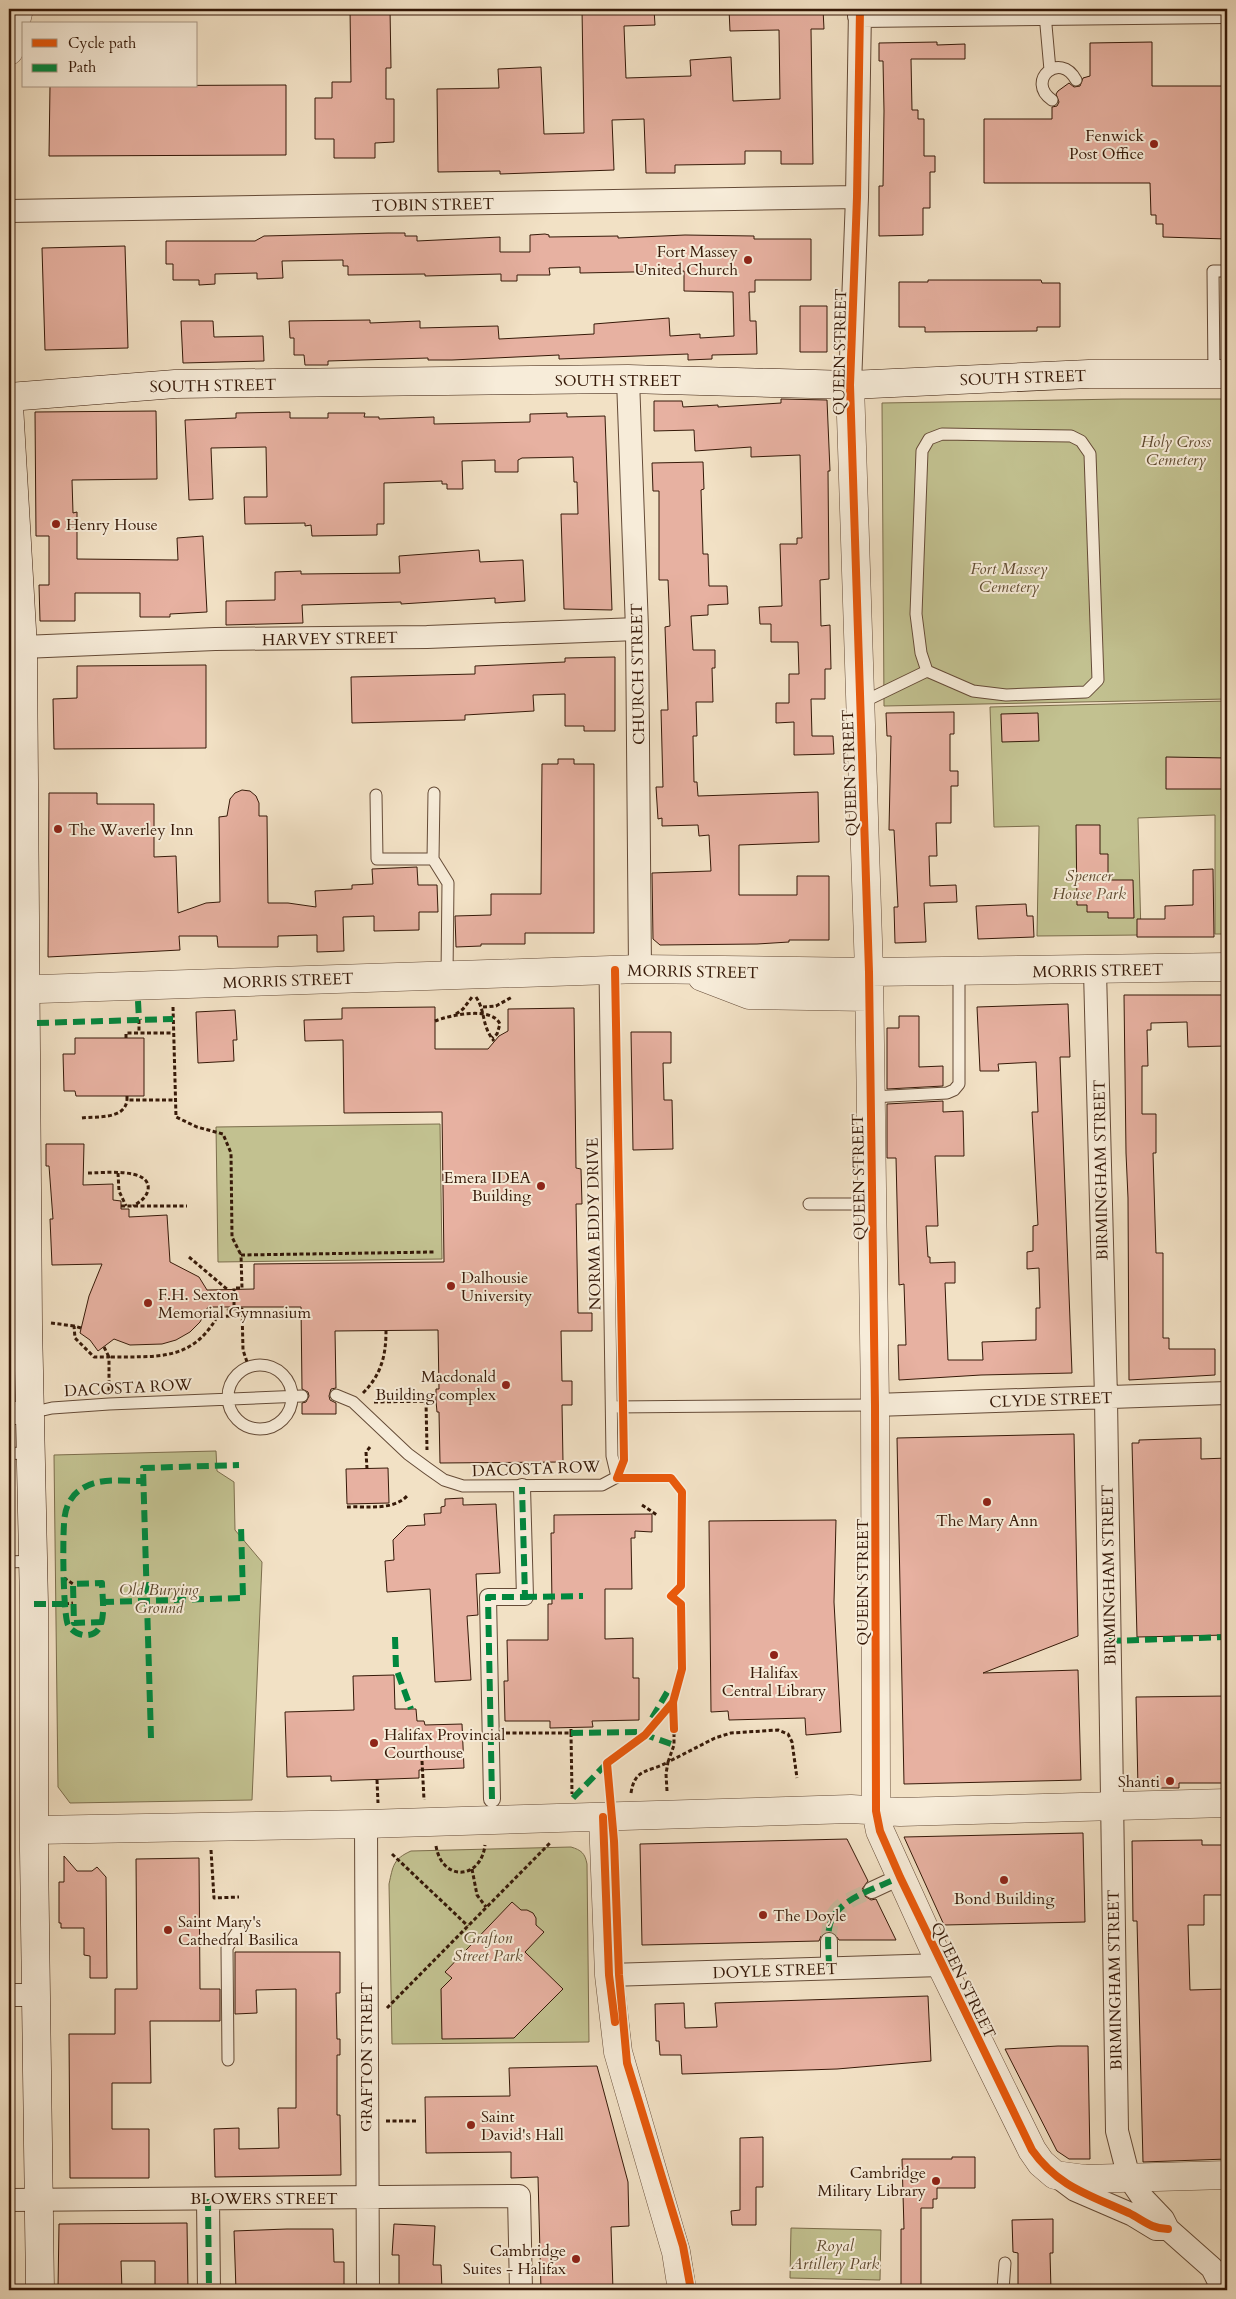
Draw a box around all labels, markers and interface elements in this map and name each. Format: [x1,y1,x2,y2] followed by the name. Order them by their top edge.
[22,22,198,88] legend
[68,33,137,53] text: Cycle path
[68,57,97,77] text: Path
[1069,125,1144,165] place label: Fenwick Post Office
[1148,138,1160,150] marker: Fenwick Post Office
[372,193,495,217] street label: TOBIN STREET
[635,241,739,281] place label: Fort Massey United Church
[742,254,754,266] marker: Fort Massey United Church
[828,288,852,416] street label: QUEEN STREET
[959,365,1087,391] street label: SOUTH STREET
[555,370,682,392] street label: SOUTH STREET
[150,374,277,398] street label: SOUTH STREET
[1141,431,1212,471] park label: Holy Cross Cemetery
[66,514,158,536] place label: Henry House
[50,518,62,530] marker: Henry House
[971,558,1048,598] park label: Fort Massey Cemetery
[626,603,650,745] street label: CHURCH STREET
[262,627,398,651] street label: HARVEY STREET
[837,709,863,837] street label: QUEEN STREET
[68,819,194,841] place label: The Waverley Inn
[52,823,64,835] marker: The Waverley Inn
[1052,865,1126,905] park label: Spencer House Park
[1032,959,1164,983] street label: MORRIS STREET
[627,960,759,984] street label: MORRIS STREET
[222,968,354,994] street label: MORRIS STREET
[1088,1079,1114,1261] street label: BIRMINGHAM STREET
[847,1113,871,1241] street label: QUEEN STREET
[581,1137,607,1310] street label: NORMA EDDY DRIVE
[444,1167,532,1207] place label: Emera IDEA Building
[535,1180,547,1192] marker: Emera IDEA Building
[461,1267,533,1307] place label: Dalhousie University
[445,1280,457,1292] marker: Dalhousie University
[158,1284,311,1324] place label: F.H. Sexton Memorial Gymnasium
[142,1297,154,1309] marker: F.H. Sexton Memorial Gymnasium
[375,1366,496,1406] place label: Macdonald Building complex
[63,1374,193,1402] street label: DACOSTA ROW
[500,1379,512,1391] marker: Macdonald Building complex
[989,1387,1113,1413] street label: CLYDE STREET
[471,1456,601,1482] street label: DACOSTA ROW
[1096,1484,1122,1666] street label: BIRMINGHAM STREET
[981,1496,993,1508] marker: The Mary Ann
[936,1510,1038,1532] place label: The Mary Ann
[852,1518,874,1645] street label: QUEEN STREET
[119,1579,200,1619] park label: Old Burying Ground
[768,1649,780,1661] marker: Halifax Central Library
[722,1662,827,1702] place label: Halifax Central Library
[384,1724,505,1764] place label: Halifax Provincial Courthouse
[368,1737,380,1749] marker: Halifax Provincial Courthouse
[1118,1771,1161,1793] place label: Shanti
[1164,1775,1176,1787] marker: Shanti
[998,1874,1010,1886] marker: Bond Building
[954,1888,1054,1910] place label: Bond Building
[1102,1889,1128,2071] street label: BIRMINGHAM STREET
[773,1905,847,1927] place label: The Doyle
[757,1909,769,1921] marker: The Doyle
[178,1911,298,1951] place label: Saint Mary's Cathedral Basilica
[925,1919,1001,2043] street label: QUEEN STREET
[162,1924,174,1936] marker: Saint Mary's Cathedral Basilica
[453,1927,523,1967] park label: Grafton Street Park
[712,1958,838,1984] street label: DOYLE STREET
[356,1982,378,2132] street label: GRAFTON STREET
[481,2106,564,2146] place label: Saint David's Hall
[465,2119,477,2131] marker: Saint David's Hall
[818,2162,927,2202] place label: Cambridge Military Library
[930,2175,942,2187] marker: Cambridge Military Library
[190,2188,338,2210] street label: BLOWERS STREET
[790,2235,879,2275] park label: Royal Artillery Park
[463,2240,566,2280] place label: Cambridge Suites - Halifax
[570,2253,582,2265] marker: Cambridge Suites - Halifax

